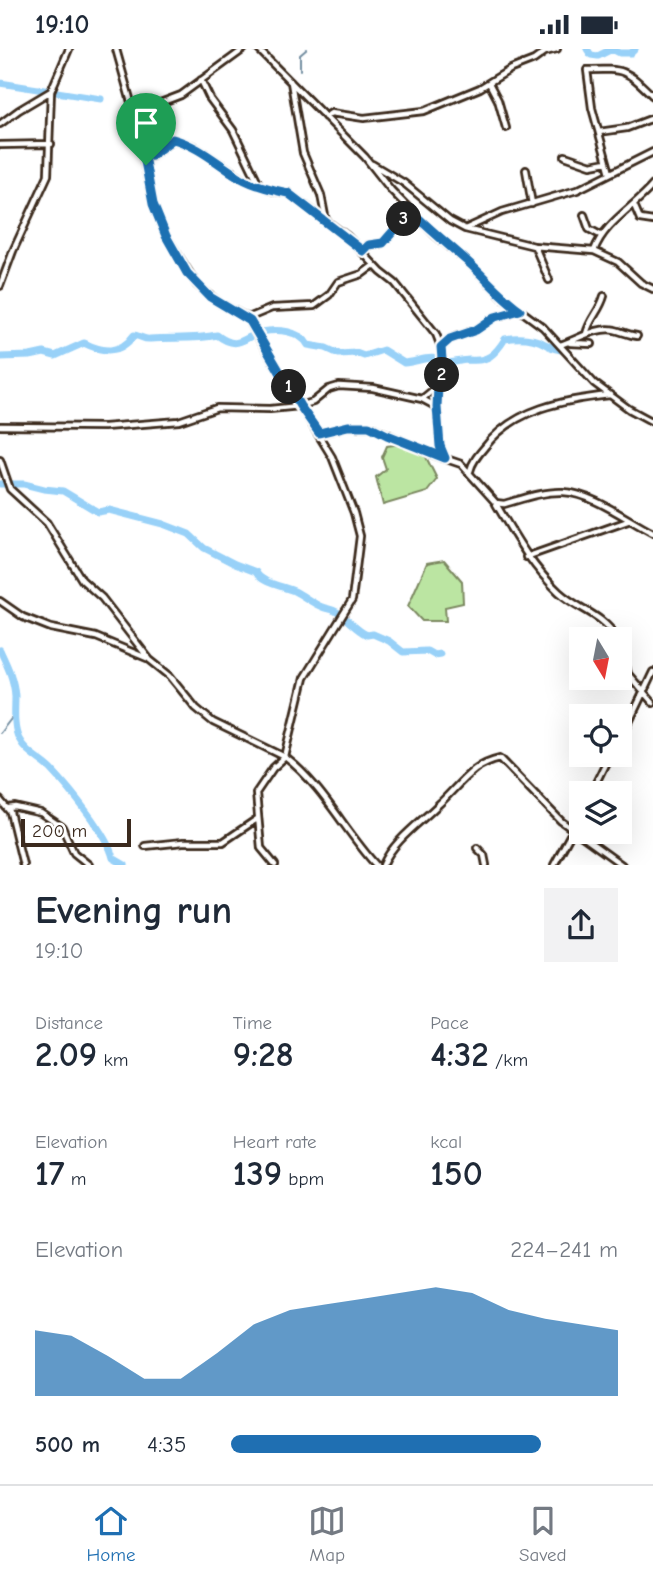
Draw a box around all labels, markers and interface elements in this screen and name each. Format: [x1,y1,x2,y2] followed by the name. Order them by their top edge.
[35,10,89,40] text: 19:10
[116,93,176,165] pin
[127,104,165,142] icon: arrive
[386,201,422,237] pin: 3
[399,207,408,229] text: 3
[424,357,460,393] pin: 2
[437,363,446,385] text: 2
[272,369,306,405] pin: 1
[285,375,292,397] text: 1
[569,627,632,689] north arrow
[569,627,632,844] map controls
[569,704,632,767] button: locate
[569,781,632,844] button: layers
[21,815,131,847] scale bar
[32,820,87,842] text: 200 m
[544,888,618,962] button: share
[35,889,232,933] text: Evening run
[35,937,84,964] text: 19:10
[35,1012,103,1034] text: Distance
[233,1012,272,1034] text: Time
[430,1012,469,1034] text: Pace
[35,1034,97,1075] text: 2.09
[233,1034,294,1075] text: 9:28
[430,1034,489,1075] text: 4:32
[97,1049,128,1071] text: km
[489,1049,528,1071] text: /km
[35,1131,108,1153] text: Elevation
[233,1131,316,1153] text: Heart rate
[430,1131,462,1153] text: kcal
[35,1153,65,1194] text: 17
[233,1153,282,1194] text: 139
[430,1153,483,1194] text: 150
[65,1168,87,1190] text: m
[282,1168,324,1190] text: bpm
[35,1236,123,1263] text: Elevation
[510,1236,618,1263] text: 224–241 m
[35,1431,100,1458] text: 500 m
[147,1431,186,1458] text: 4:35
[86,1502,135,1566] tab: Home
[308,1502,346,1566] tab: Map
[519,1502,567,1566] tab: Saved

